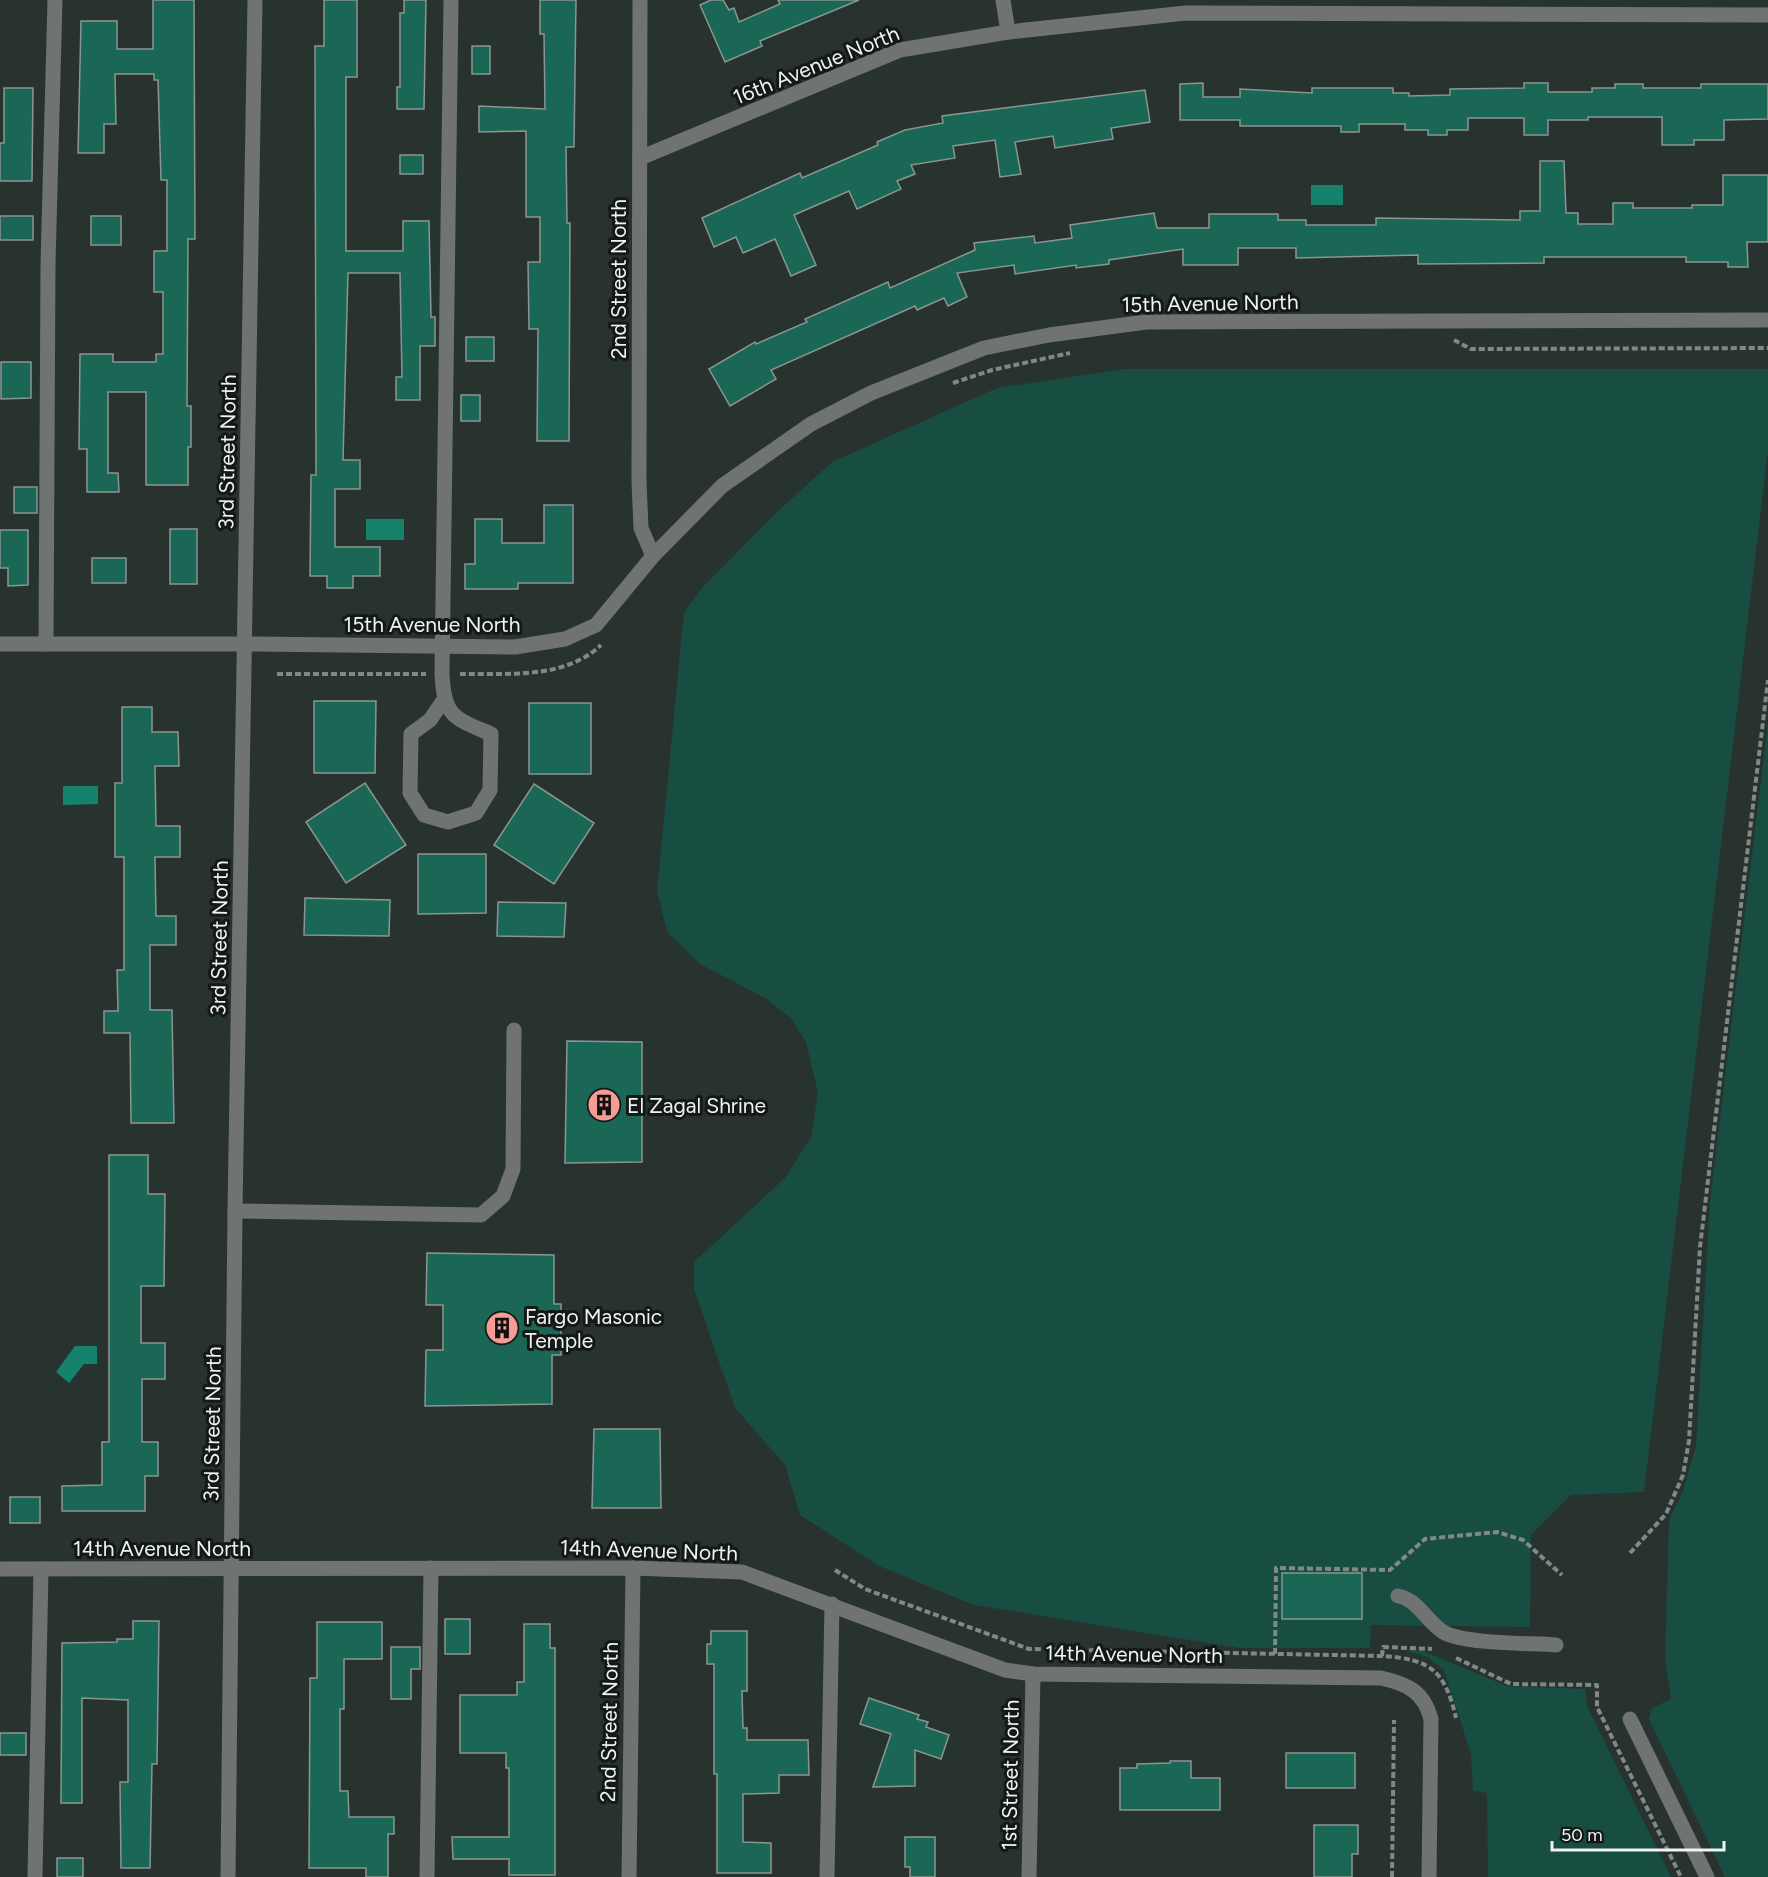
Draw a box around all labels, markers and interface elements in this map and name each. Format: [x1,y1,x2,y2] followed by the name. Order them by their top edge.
[729,20,903,110] street label: 16th Avenue North
[606,199,631,359] street label: 2nd Street North
[1121,289,1299,317] street label: 15th Avenue North
[213,374,241,530] street label: 3rd Street North
[344,612,520,637] street label: 15th Avenue North
[205,860,233,1016] street label: 3rd Street North
[586,1087,622,1123] building icon: El Zagal Shrine
[627,1093,766,1118] place label: El Zagal Shrine
[525,1304,662,1353] place label: Fargo Masonic Temple
[484,1310,520,1346] building icon: Fargo Masonic Temple
[198,1346,226,1502] street label: 3rd Street North
[560,1534,738,1566] street label: 14th Avenue North
[73,1536,251,1561] street label: 14th Avenue North
[1045,1640,1223,1668] street label: 14th Avenue North
[595,1642,623,1802] street label: 2nd Street North
[996,1699,1024,1851] street label: 1st Street North
[1552,1814,1724,1852] scale bar
[1561,1824,1603,1846] text: 50 m

